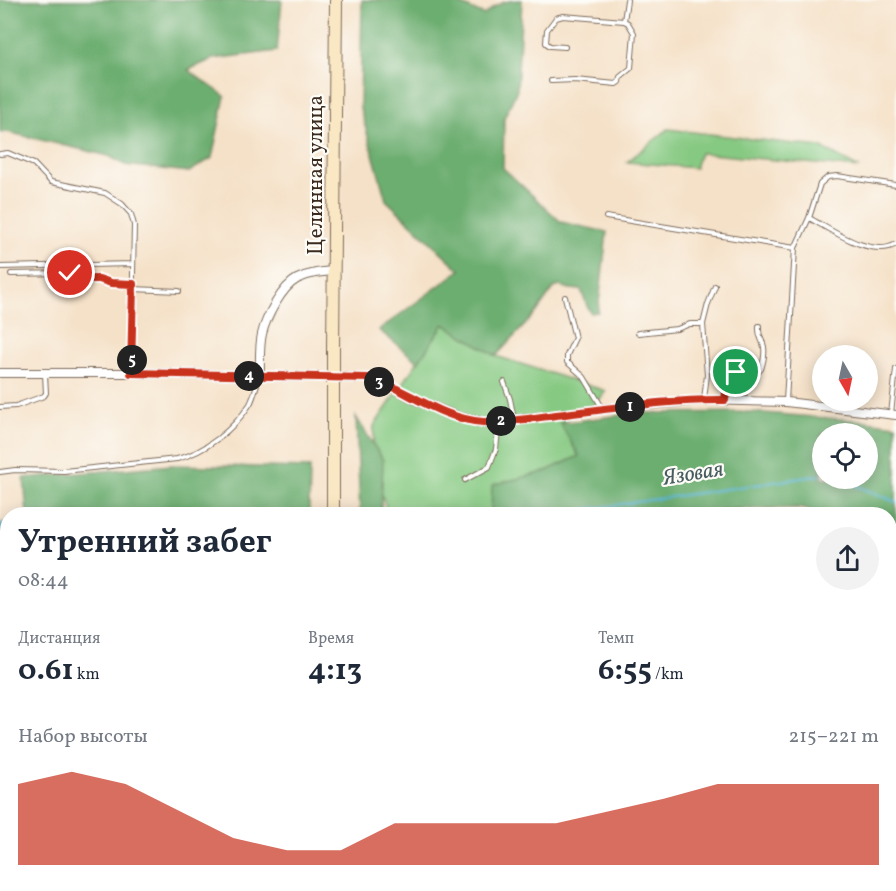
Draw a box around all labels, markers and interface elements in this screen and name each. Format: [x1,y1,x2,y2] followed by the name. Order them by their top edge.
[302,95,331,255] street label: Целинная улица
[44,247,95,298] pin
[53,256,86,289] icon: check
[117,345,147,375] pin: 5
[812,345,878,411] north arrow
[812,345,878,489] map controls
[710,346,761,397] pin
[128,349,136,371] text: 5
[719,355,752,388] icon: arrive
[234,361,264,391] pin: 4
[244,365,254,387] text: 4
[364,367,394,397] pin: 3
[375,371,383,393] text: 3
[615,392,645,422] pin: 1
[627,396,633,418] text: 1
[486,406,516,436] pin: 2
[497,410,505,432] text: 2
[812,423,878,489] button: locate
[660,454,726,495] water label: Язовая
[18,521,272,567] text: Утренний забег
[816,527,879,590] button: share
[18,567,69,595] text: 08:44
[18,628,100,650] text: Дистанция
[308,628,354,650] text: Время
[598,628,634,650] text: Темп
[18,650,74,692] text: 0.61
[308,650,362,692] text: 4:13
[598,650,652,692] text: 6:55
[74,664,100,686] text: km
[652,664,684,686] text: /km
[18,723,148,751] text: Набор высоты
[789,723,879,751] text: 215–221 m

